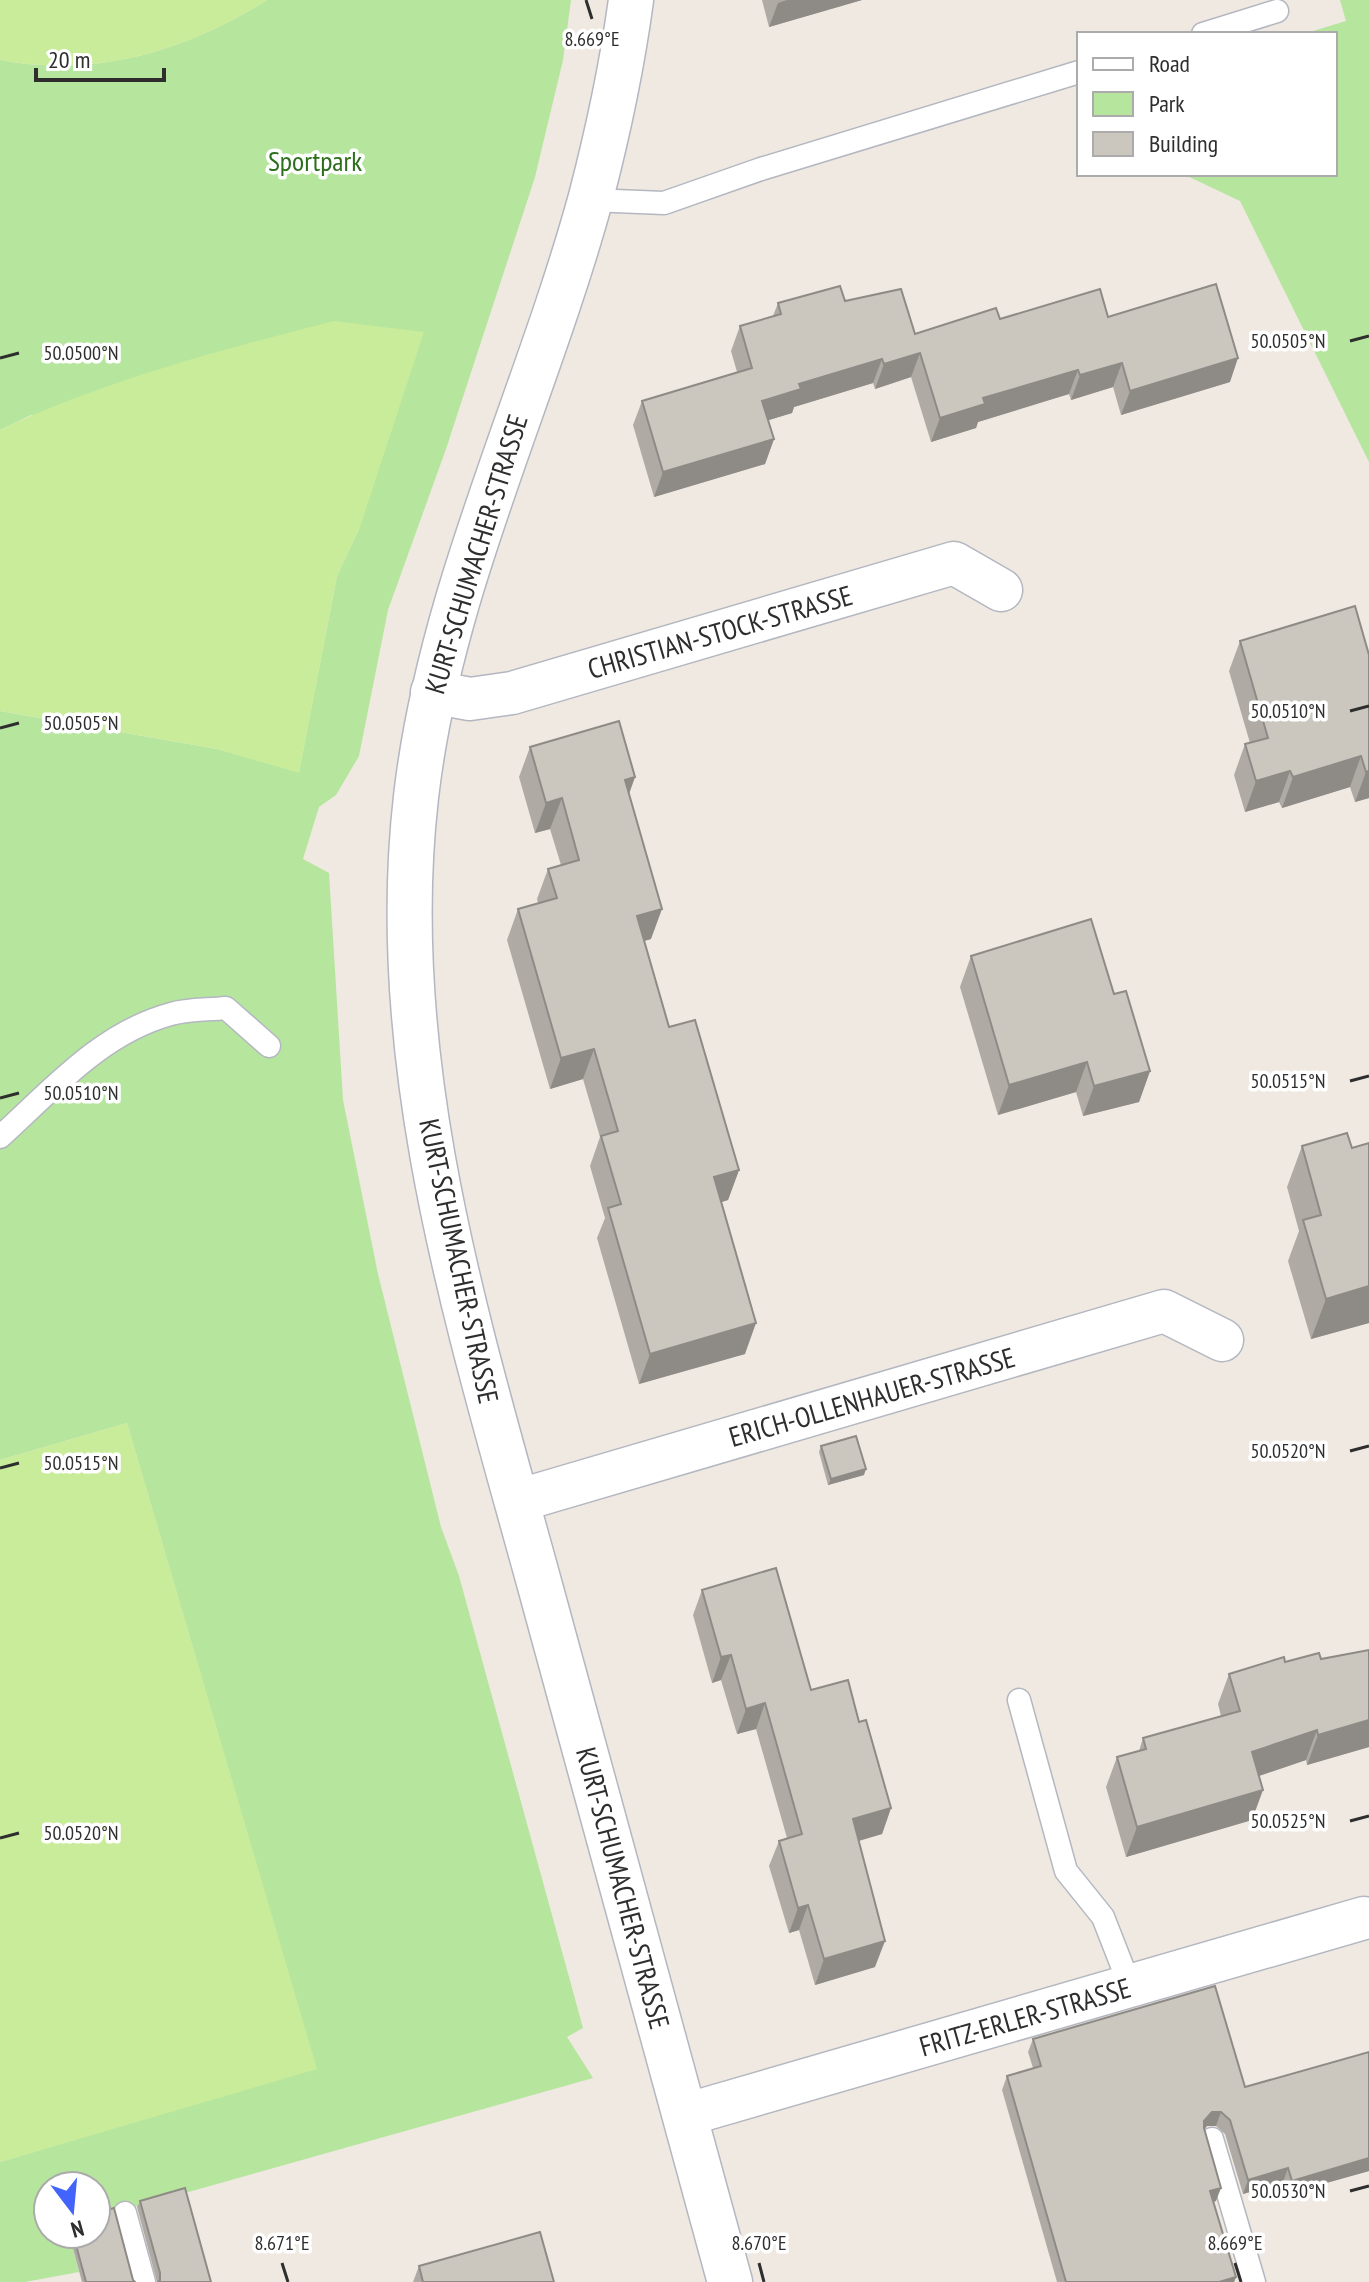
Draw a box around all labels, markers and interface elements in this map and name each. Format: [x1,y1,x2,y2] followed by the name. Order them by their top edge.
[565,26,619,52] text: 8.669°E
[36,32,164,82] scale bar
[1077,32,1337,176] legend
[48,44,90,75] text: 20 m
[1149,48,1190,79] text: Road
[1149,88,1185,119] text: Park
[1149,128,1218,159] text: Building
[268,142,362,179] park label: Sportpark
[1250,328,1326,354] text: 50.0505°N
[43,340,119,366] text: 50.0500°N
[415,410,536,698] street label: KURT-SCHUMACHER-STRASSE
[583,576,856,687] street label: CHRISTIAN-STOCK-STRASSE
[1250,698,1326,724] text: 50.0510°N
[43,710,119,736] text: 50.0505°N
[1250,1068,1326,1094] text: 50.0515°N
[43,1080,119,1106] text: 50.0510°N
[411,1115,508,1407] street label: KURT-SCHUMACHER-STRASSE
[725,1338,1019,1455] street label: ERICH-OLLENHAUER-STRASSE
[1250,1438,1326,1464] text: 50.0520°N
[43,1450,119,1476] text: 50.0515°N
[568,1743,679,2033] street label: KURT-SCHUMACHER-STRASSE
[1250,1808,1326,1834] text: 50.0525°N
[43,1820,119,1846] text: 50.0520°N
[915,1969,1135,2064] street label: FRITZ-ERLER-STRASSE
[32,2170,112,2250] north arrow
[1250,2178,1326,2204] text: 50.0530°N
[68,2214,87,2244] text: N
[255,2230,309,2256] text: 8.671°E
[732,2230,786,2256] text: 8.670°E
[1208,2230,1262,2256] text: 8.669°E

